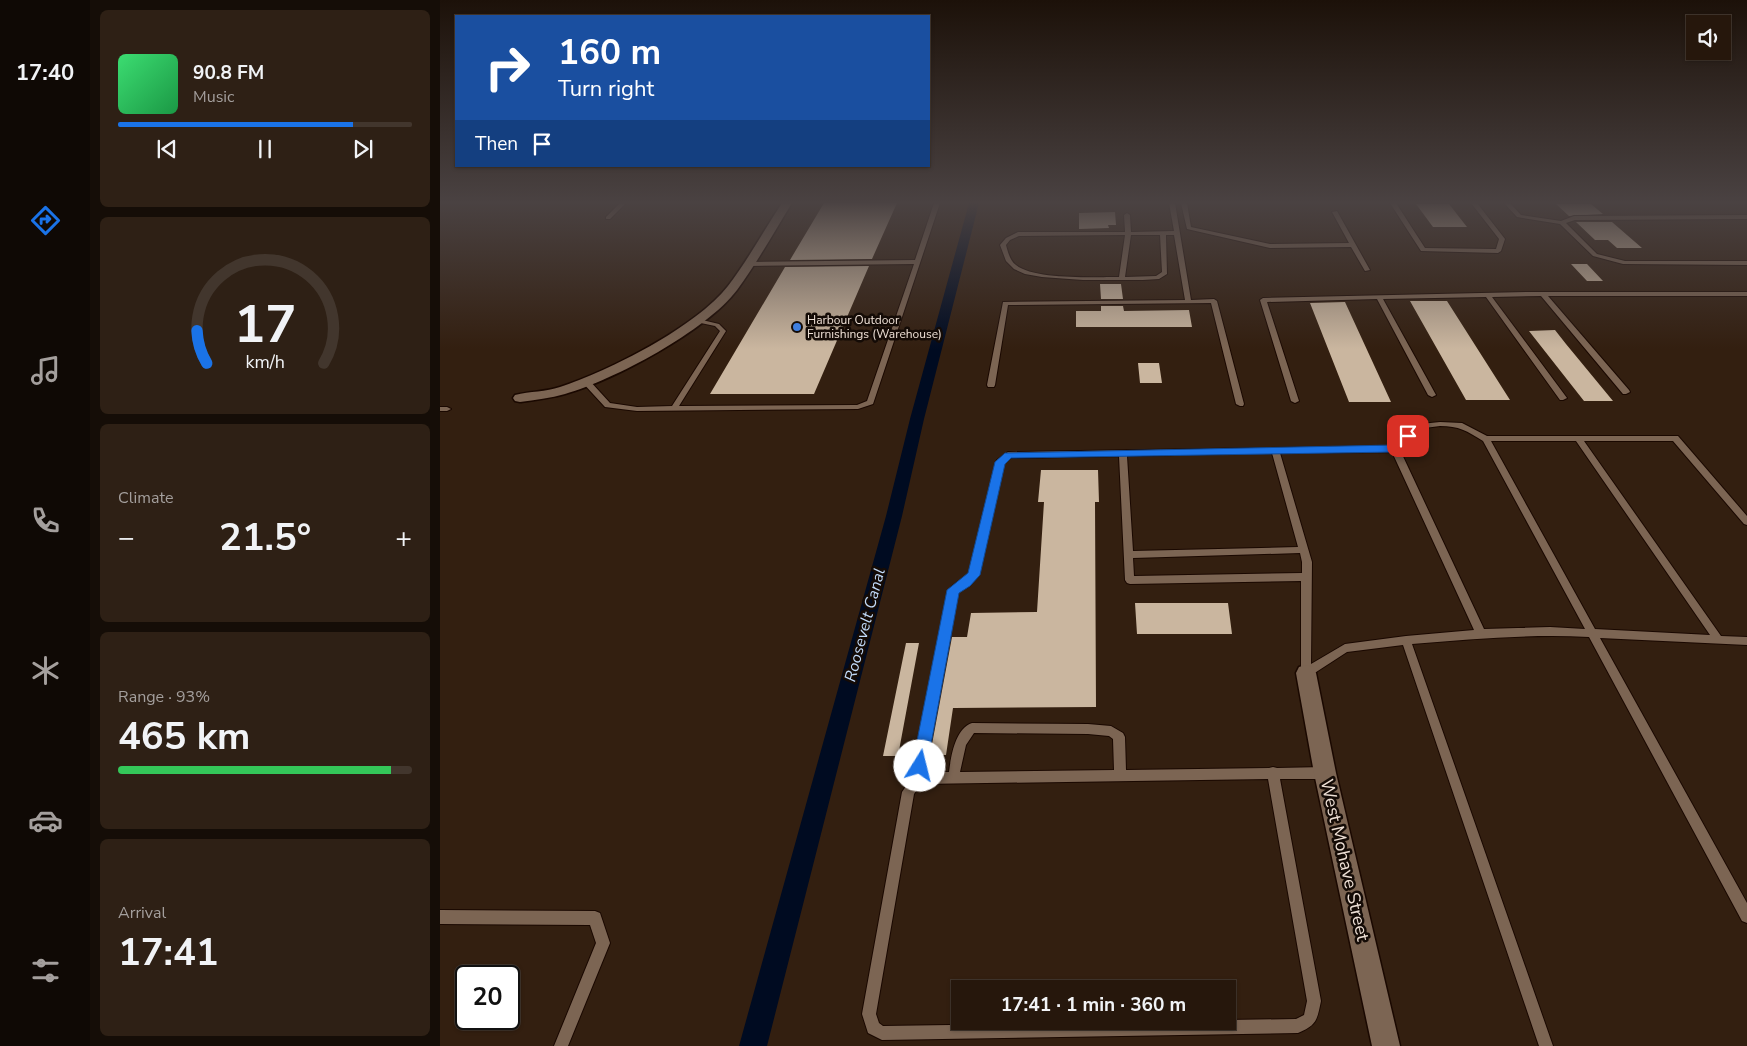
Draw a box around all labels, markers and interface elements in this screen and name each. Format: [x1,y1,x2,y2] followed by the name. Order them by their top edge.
[1686,15,1731,60] map controls
[1686,15,1731,60] button: sound
[558,29,661,76] text: 160 m
[475,35,540,100] icon: right
[16,58,74,88] text: 17:40
[193,60,264,86] text: 90.8 FM
[558,74,654,104] text: Turn right
[193,86,234,108] text: Music
[528,130,556,158] icon: arrive
[475,131,518,157] text: Then
[153,135,181,163] icon: previous
[251,135,279,163] icon: pause
[349,135,377,163] icon: next
[28,203,63,238] icon: directions
[234,289,296,360] text: 17
[807,312,942,342] place label: Harbour Outdoor Furnishings (Warehouse)
[791,321,803,333] marker: Harbour Outdoor Furnishings (Warehouse)
[245,350,285,374] text: km/h
[28,353,63,388] icon: music
[1387,415,1429,457] pin
[1394,422,1422,450] icon: arrive
[118,487,173,509] text: Climate
[28,503,63,538] icon: phone
[219,512,311,563] text: 21.5°
[118,519,135,557] text: −
[395,519,412,557] text: +
[839,566,891,684] water label: Roosevelt Canal
[28,653,63,688] icon: climate
[118,686,210,708] text: Range · 93%
[118,711,250,762] text: 465 km
[893,739,945,791] position arrow
[1315,777,1375,944] street label: West Mohave Street
[28,803,63,838] icon: car
[118,902,166,924] text: Arrival
[118,927,219,978] text: 17:41
[28,953,63,988] icon: filters
[455,965,520,1030] speed limit sign: 20
[1001,992,1186,1018] text: 17:41 · 1 min · 360 m

